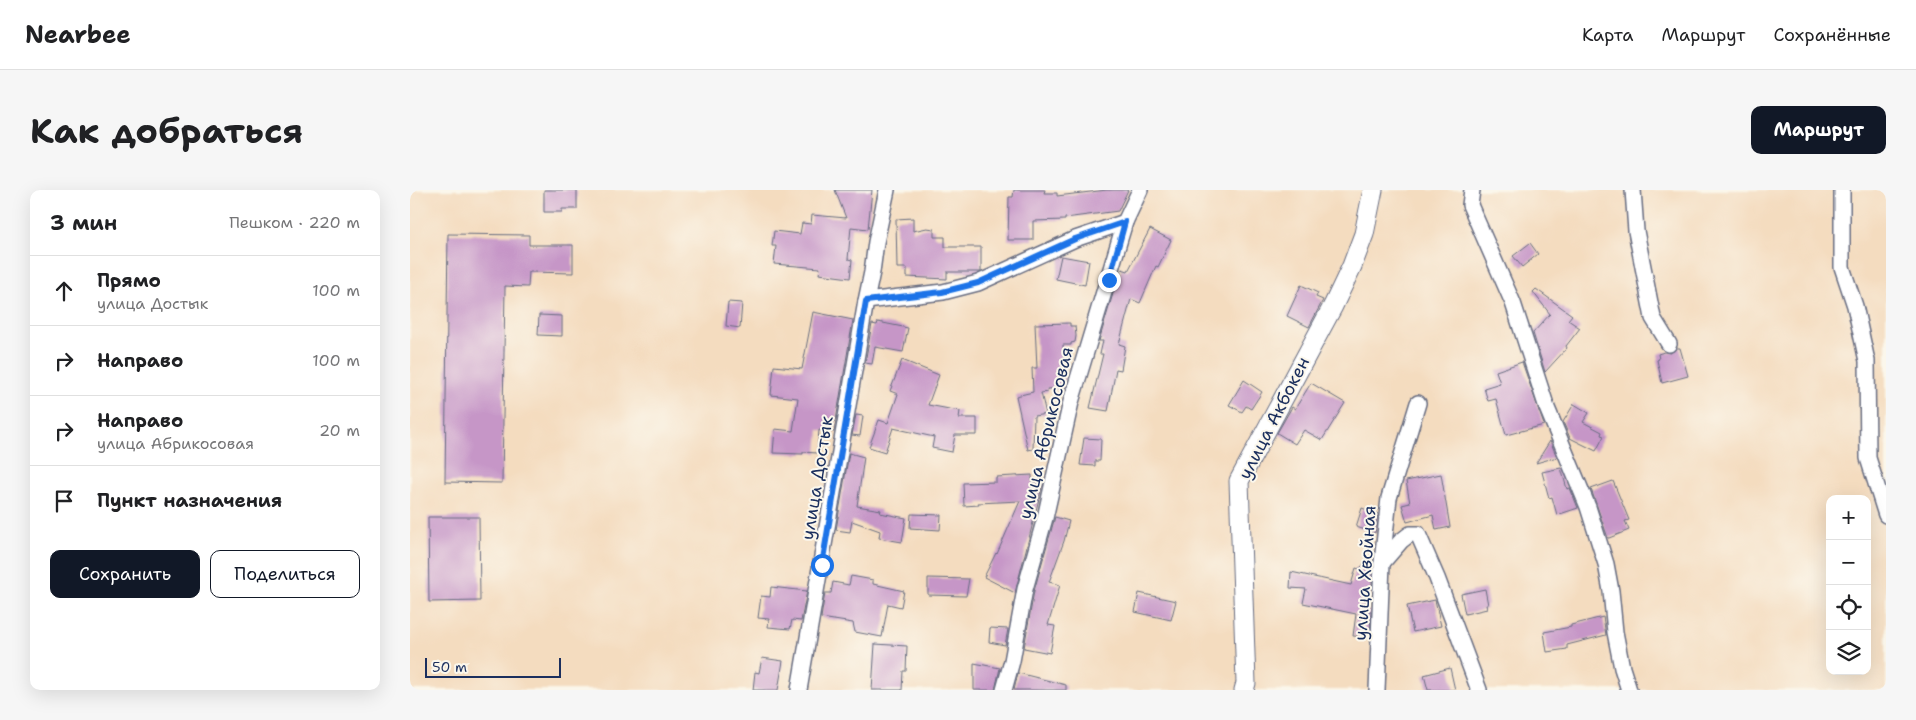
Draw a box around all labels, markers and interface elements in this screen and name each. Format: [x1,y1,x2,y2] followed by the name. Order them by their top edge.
[25,19,131,51] text: Nearbee
[1582,23,1633,47] text: Карта
[1661,23,1745,47] text: Маршрут
[1773,23,1891,47] text: Сохранённые
[1751,106,1886,154] button: Маршрут
[30,107,303,154] text: Как добраться
[50,209,117,237] text: 3 мин
[229,212,360,233] text: Пешком · 220 m
[97,268,161,293] text: Прямо
[1098,269,1121,292] route end
[50,277,78,305] icon: ahead
[312,280,360,301] text: 100 m
[97,293,208,314] text: улица Достык
[1013,344,1079,522] street label: улица Абрикосовая
[50,347,78,375] icon: right
[97,348,183,373] text: Направо
[312,350,360,371] text: 100 m
[1233,353,1315,483] street label: улица Акбокен
[97,408,183,433] text: Направо
[795,414,839,542] street label: улица Достык
[50,417,78,445] icon: right
[319,420,360,441] text: 20 m
[97,433,254,454] text: улица Абрикосовая
[50,487,78,515] icon: arrive
[97,488,282,513] text: Пункт назначения
[1826,495,1871,675] map controls
[1826,495,1871,540] button: +
[1348,505,1382,641] street label: улица Хвойная
[1826,540,1871,585] button: −
[50,550,200,598] button: Сохранить
[210,550,360,598] button: Поделиться
[811,554,834,577] route start
[1826,585,1871,630] button: locate
[1826,630,1871,675] button: layers
[425,655,561,678] scale bar
[432,658,467,676] text: 50 m

